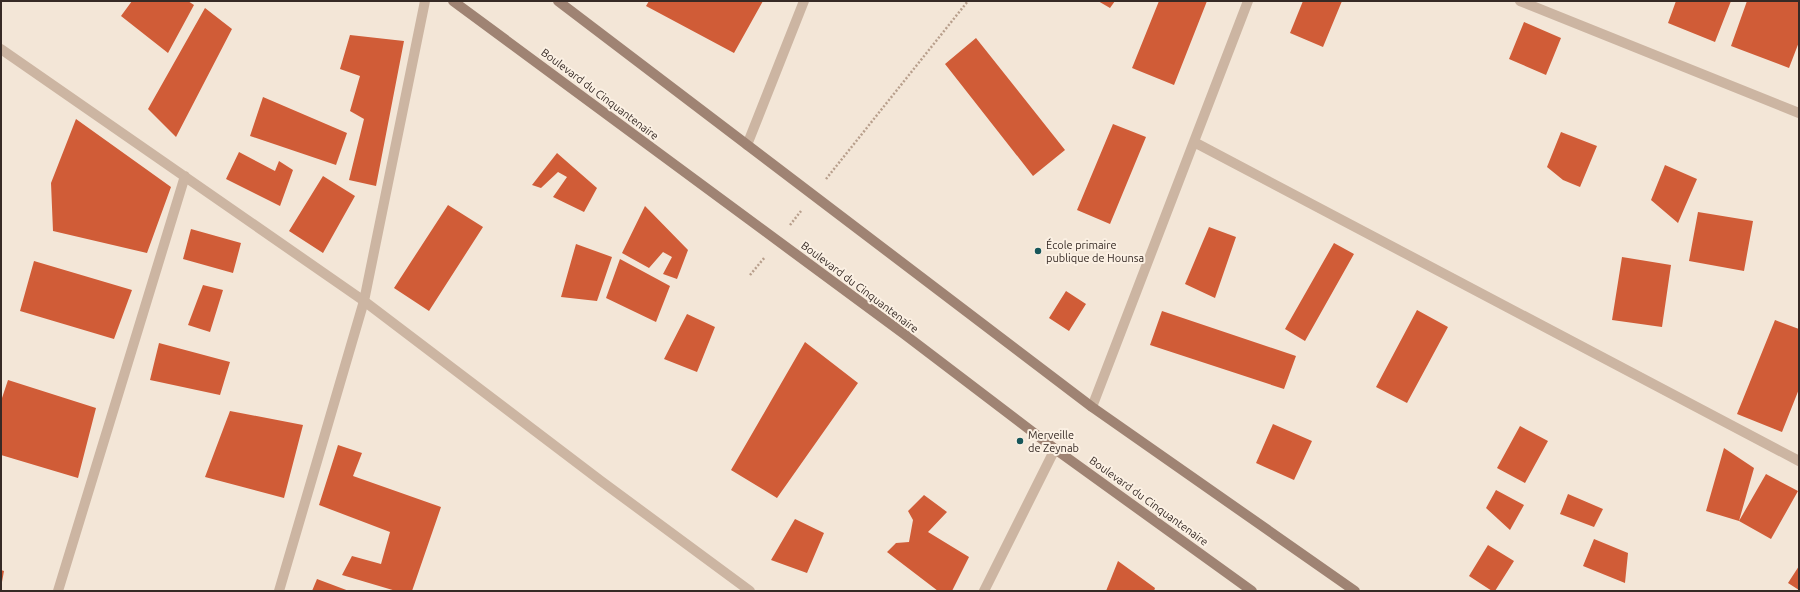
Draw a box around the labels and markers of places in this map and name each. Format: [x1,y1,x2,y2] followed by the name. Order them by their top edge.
[1046,238,1144,264] place label: École primaire publique de Hounsa
[1033,246,1043,256] marker: École primaire publique de Hounsa
[1028,429,1079,454] place label: Merveille de Zeynab
[1015,436,1025,446] marker: Merveille de Zeynab

